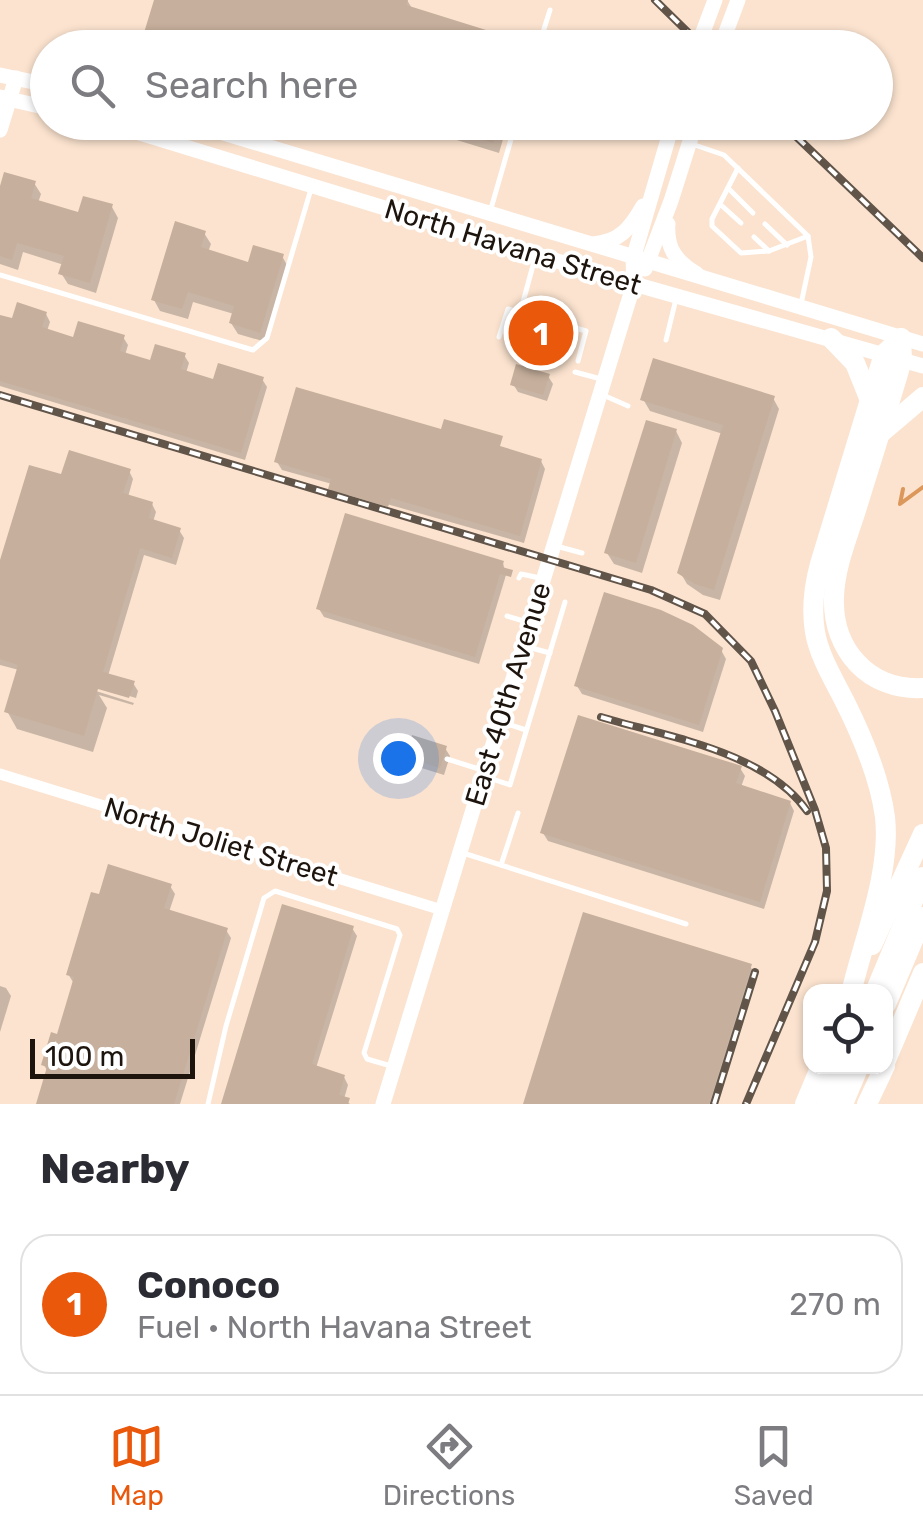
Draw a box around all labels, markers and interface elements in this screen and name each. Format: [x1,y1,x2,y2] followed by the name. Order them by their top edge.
[30,30,893,140] search box
[65,58,120,113] icon: search
[145,62,358,108] text: Search here
[381,192,645,302] street label: North Havana Street
[508,296,574,370] pin: 1
[458,578,558,810] street label: East 40th Avenue
[373,733,424,784] your location
[100,791,342,893] street label: North Joliet Street
[803,984,893,1074] map controls
[803,984,893,1074] button: locate
[30,1034,195,1078] scale bar
[45,1040,124,1073] text: 100 m
[40,1144,190,1194] text: Nearby
[137,1262,280,1308] text: Conoco
[67,1285,82,1323] text: 1
[789,1285,881,1323] text: 270 m
[137,1308,532,1346] text: Fuel · North Havana Street
[109,1419,164,1512] tab: Map
[383,1419,515,1512] tab: Directions
[734,1419,814,1512] tab: Saved

